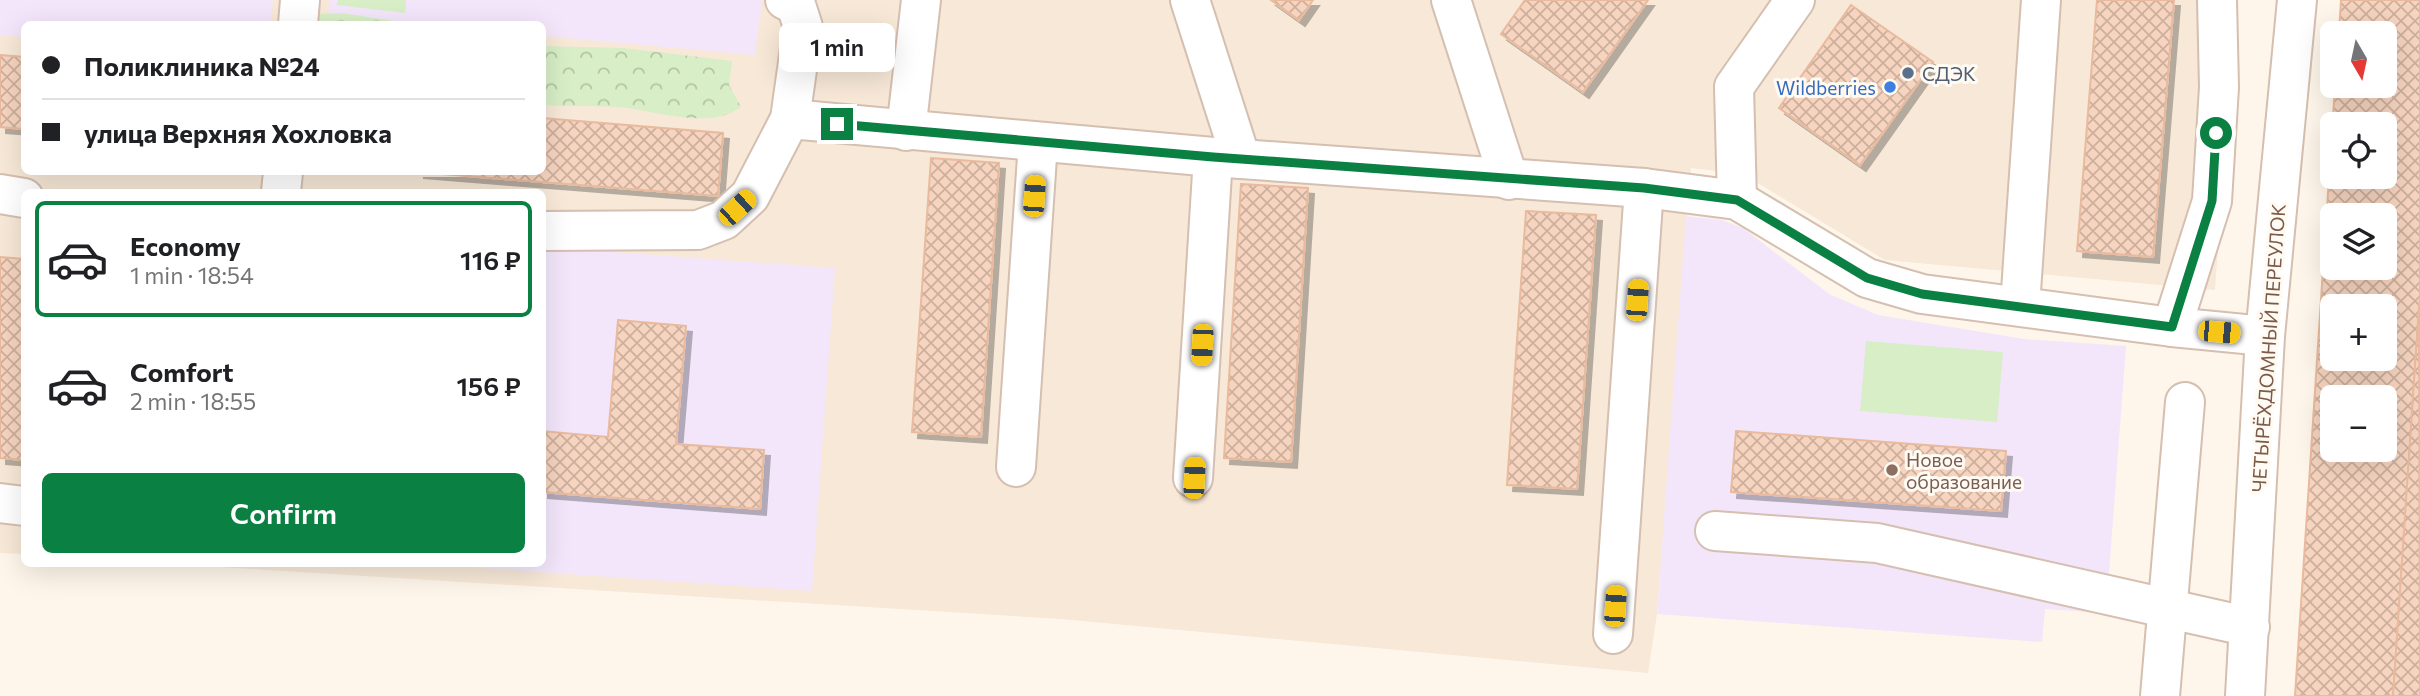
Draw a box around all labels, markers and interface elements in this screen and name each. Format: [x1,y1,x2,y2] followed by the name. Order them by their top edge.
[2320,21,2398,98] north arrow
[2320,21,2397,462] map controls
[779,23,895,72] callout: 1 min
[810,33,864,61] text: 1 min
[84,50,320,81] text: Поликлиника №24
[1922,62,1976,85] place label: СДЭК
[1900,65,1916,81] marker: СДЭК
[1776,76,1876,99] place label: Wildberries
[1882,79,1898,95] marker: Wildberries
[821,108,853,140] route end
[2320,112,2397,189] button: locate
[84,117,392,148] text: улица Верхняя Хохловка
[2200,117,2232,149] route start
[1023,174,1046,218] car
[715,186,760,230] car
[2246,203,2290,493] street label: ЧЕТЫРЁХДОМНЫЙ ПЕРЕУЛОК
[2320,203,2397,280] button: layers
[46,228,109,291] icon: car
[130,230,241,261] text: Economy
[460,244,521,275] text: 116 ₽
[130,261,254,289] text: 1 min · 18:54
[1626,278,1649,322] car
[2320,294,2397,371] button: +
[2198,320,2241,344] car
[1191,323,1214,367] car
[46,354,109,417] icon: car
[130,356,233,387] text: Comfort
[457,370,521,401] text: 156 ₽
[2320,385,2397,462] button: −
[130,387,256,415] text: 2 min · 18:55
[1906,448,2022,493] place label: Новое образование
[1183,456,1206,500] car
[1884,462,1900,478] marker: Новое образование
[42,473,525,553] button: Confirm
[1604,584,1627,628] car

